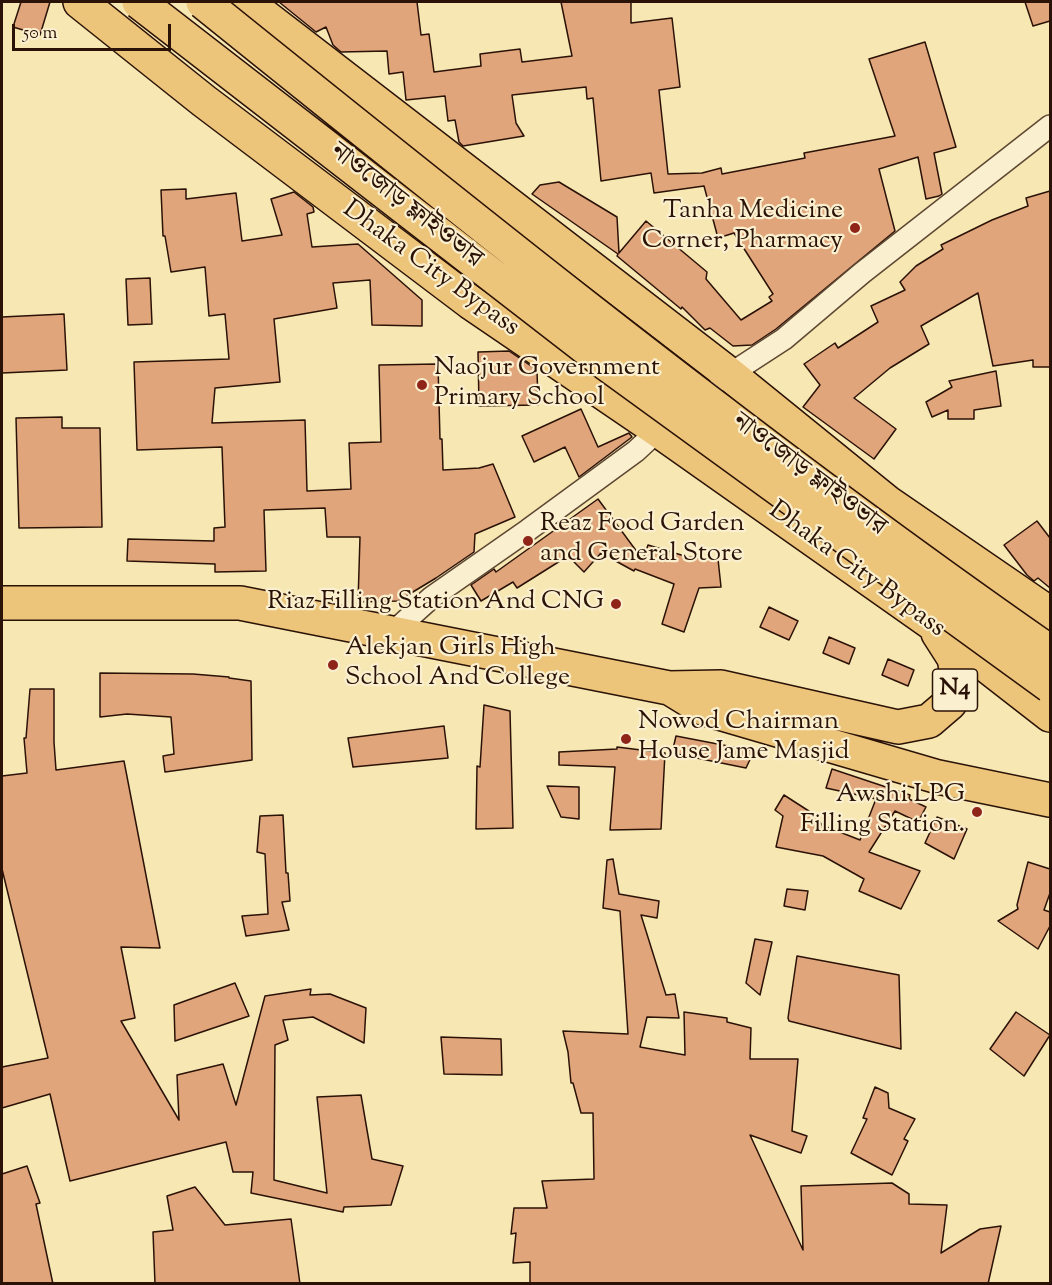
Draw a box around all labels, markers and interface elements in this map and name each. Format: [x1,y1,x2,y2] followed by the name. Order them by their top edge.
[15,12,174,50] scale bar
[23,21,57,47] text: 50 m
[322,138,488,276] street label: নাওজোড় ফ্লাইওভার
[336,195,524,345] street label: Dhaka City Bypass
[642,197,843,258] place label: Tanha Medicine Corner, Pharmacy
[848,221,862,235] marker: Tanha Medicine Corner, Pharmacy
[434,354,660,416] place label: Naojur Government Primary School
[415,378,429,392] marker: Naojur Government Primary School
[725,408,891,544] street label: নাওজোড় ফ্লাইওভার
[762,496,950,646] street label: Dhaka City Bypass
[540,510,745,572] place label: Reaz Food Garden and General Store
[521,534,535,548] marker: Reaz Food Garden and General Store
[267,588,604,620] place label: Riaz Filling Station And CNG
[609,597,623,611] marker: Riaz Filling Station And CNG
[345,634,570,696] place label: Alekjan Girls High School And College
[326,658,340,672] marker: Alekjan Girls High School And College
[932,669,978,711] road number: N4
[638,708,849,770] place label: Nowod Chairman House Jame Masjid
[619,732,633,746] marker: Nowod Chairman House Jame Masjid
[800,781,965,843] place label: Awshi LPG Filling Station.
[970,805,984,819] marker: Awshi LPG Filling Station.

